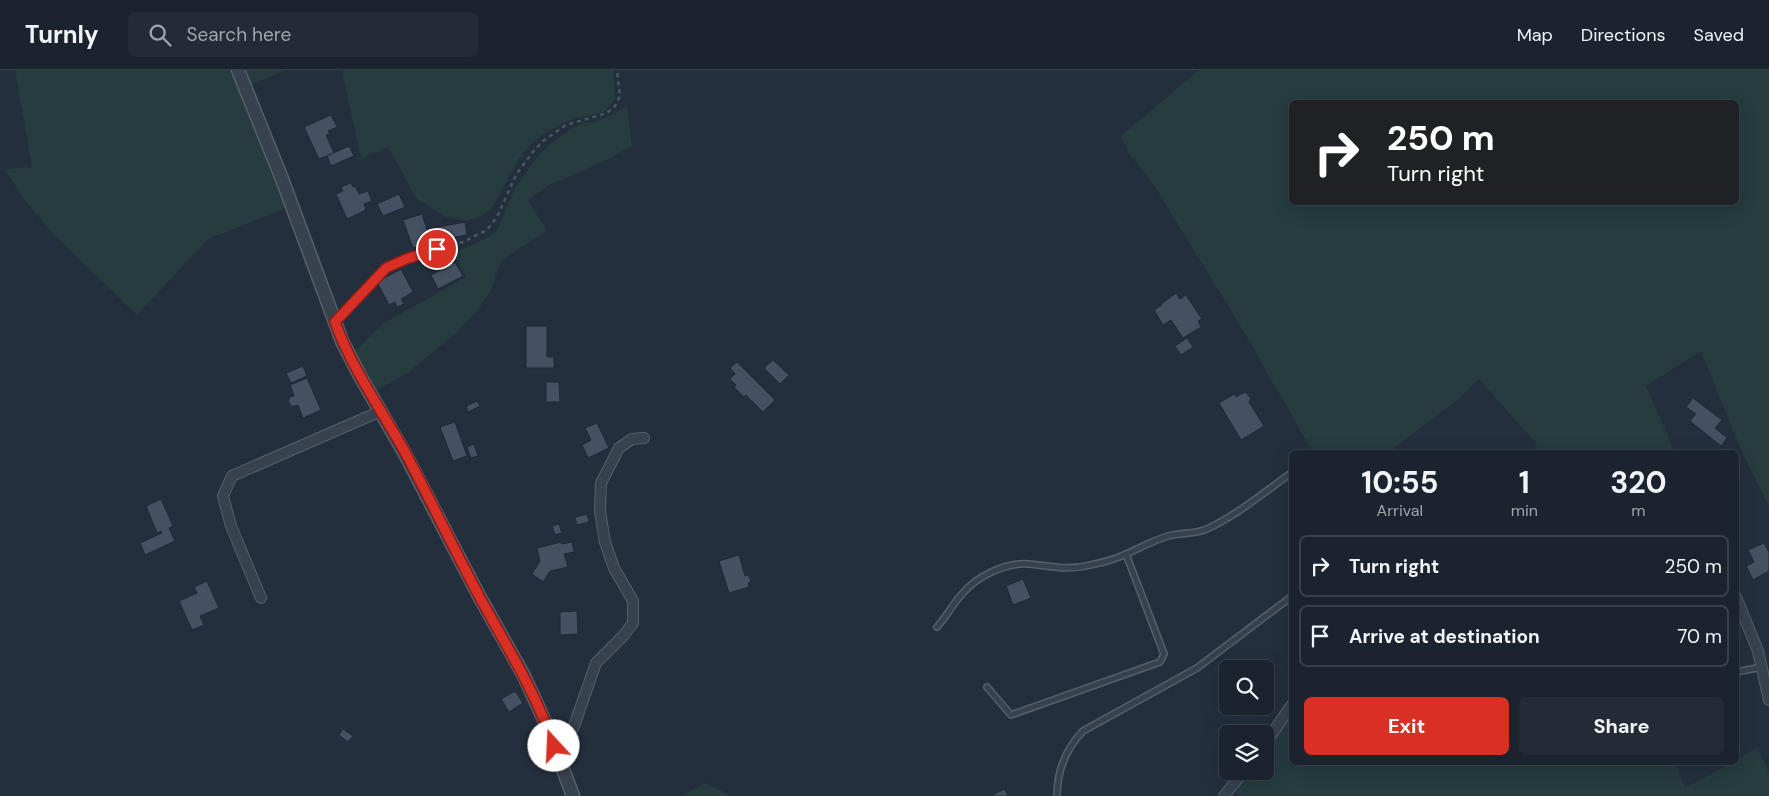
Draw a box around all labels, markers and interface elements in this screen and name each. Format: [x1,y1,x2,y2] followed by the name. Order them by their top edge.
[128,12,478,57] search box
[25,19,98,50] text: Turnly
[146,21,174,49] icon: search
[186,22,291,47] text: Search here
[1517,23,1553,47] text: Map
[1581,23,1666,47] text: Directions
[1694,23,1744,47] text: Saved
[1387,115,1495,161] text: 250 m
[1304,120,1369,185] icon: right
[1387,159,1484,188] text: Turn right
[416,228,458,270] pin
[423,235,451,263] icon: arrive
[1361,463,1438,502] text: 10:55
[1519,463,1530,502] text: 1
[1610,463,1667,502] text: 320
[1377,500,1423,521] text: Arrival
[1511,500,1538,521] text: min
[1631,500,1646,521] text: m
[1306,552,1334,580] icon: right
[1349,554,1439,579] text: Turn right
[1664,554,1722,579] text: 250 m
[1306,622,1334,650] icon: arrive
[1349,624,1540,649] text: Arrive at destination
[1677,624,1722,649] text: 70 m
[1219,660,1274,780] map controls
[1219,660,1274,715] button: search
[1304,697,1509,755] button: Exit
[1519,697,1724,755] button: Share
[527,719,579,771] position arrow
[1219,725,1274,780] button: layers

